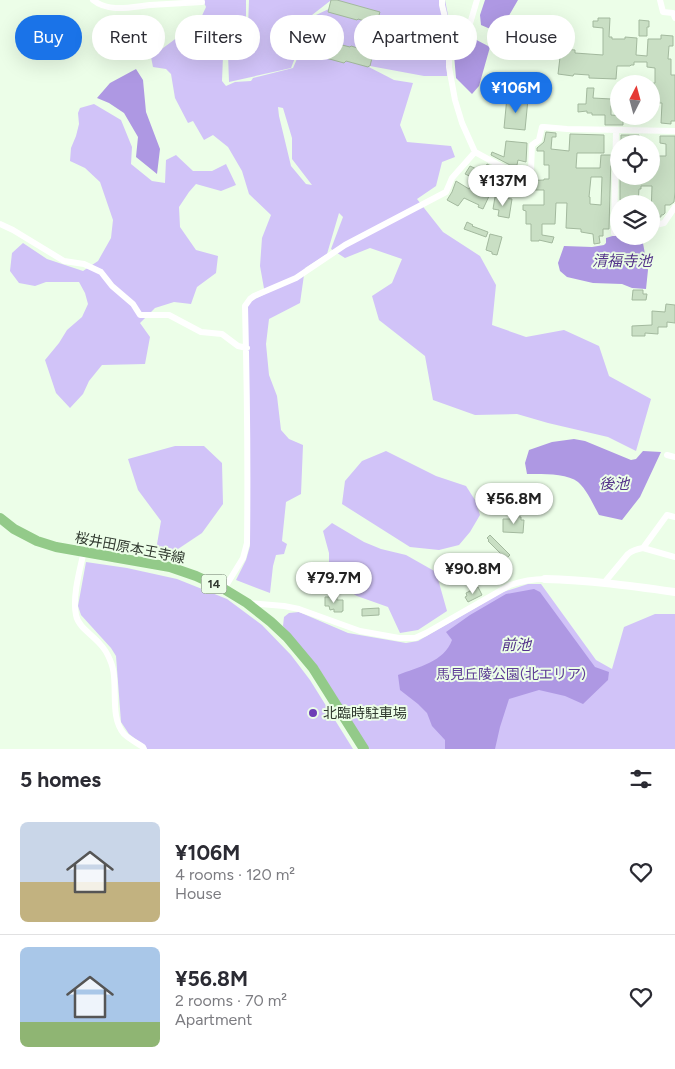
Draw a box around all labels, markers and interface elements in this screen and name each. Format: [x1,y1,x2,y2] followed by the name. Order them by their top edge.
[15,15,82,60] chip: Buy
[92,15,165,60] chip: Rent
[175,15,260,60] chip: Filters
[270,15,344,60] chip: New
[354,15,477,60] chip: Apartment
[487,15,575,60] chip: House
[481,72,551,114] pin: ¥106M
[610,75,660,125] north arrow
[610,75,660,245] map controls
[491,78,541,97] text: ¥106M
[610,135,660,185] button: locate
[468,164,538,207] pin: ¥137M
[479,171,527,190] text: ¥137M
[610,195,660,245] button: layers
[592,252,654,270] water label: 清福寺池
[599,475,631,493] water label: 後池
[473,482,555,525] pin: ¥56.8M
[486,489,542,508] text: ¥56.8M
[73,529,187,567] street label: 桜井田原本王寺線
[432,552,514,595] pin: ¥90.8M
[445,559,501,578] text: ¥90.8M
[293,562,375,604] pin: ¥79.7M
[307,568,361,587] text: ¥79.7M
[202,574,226,594] road number: 14
[501,636,533,654] water label: 前池
[436,666,586,683] park label: 馬見丘陵公園(北エリア)
[323,705,407,722] place label: 北臨時駐車場
[307,707,319,719] marker: 北臨時駐車場
[627,765,655,793] icon: filters
[20,767,101,792] text: 5 homes
[175,840,240,865] text: ¥106M
[60,842,120,902] icon: home
[627,858,655,886] icon: heart
[175,865,295,884] text: 4 rooms · 120 m²
[175,884,221,903] text: House
[175,966,248,991] text: ¥56.8M
[60,967,120,1027] icon: home
[627,983,655,1011] icon: heart
[175,991,287,1010] text: 2 rooms · 70 m²
[175,1010,252,1029] text: Apartment

